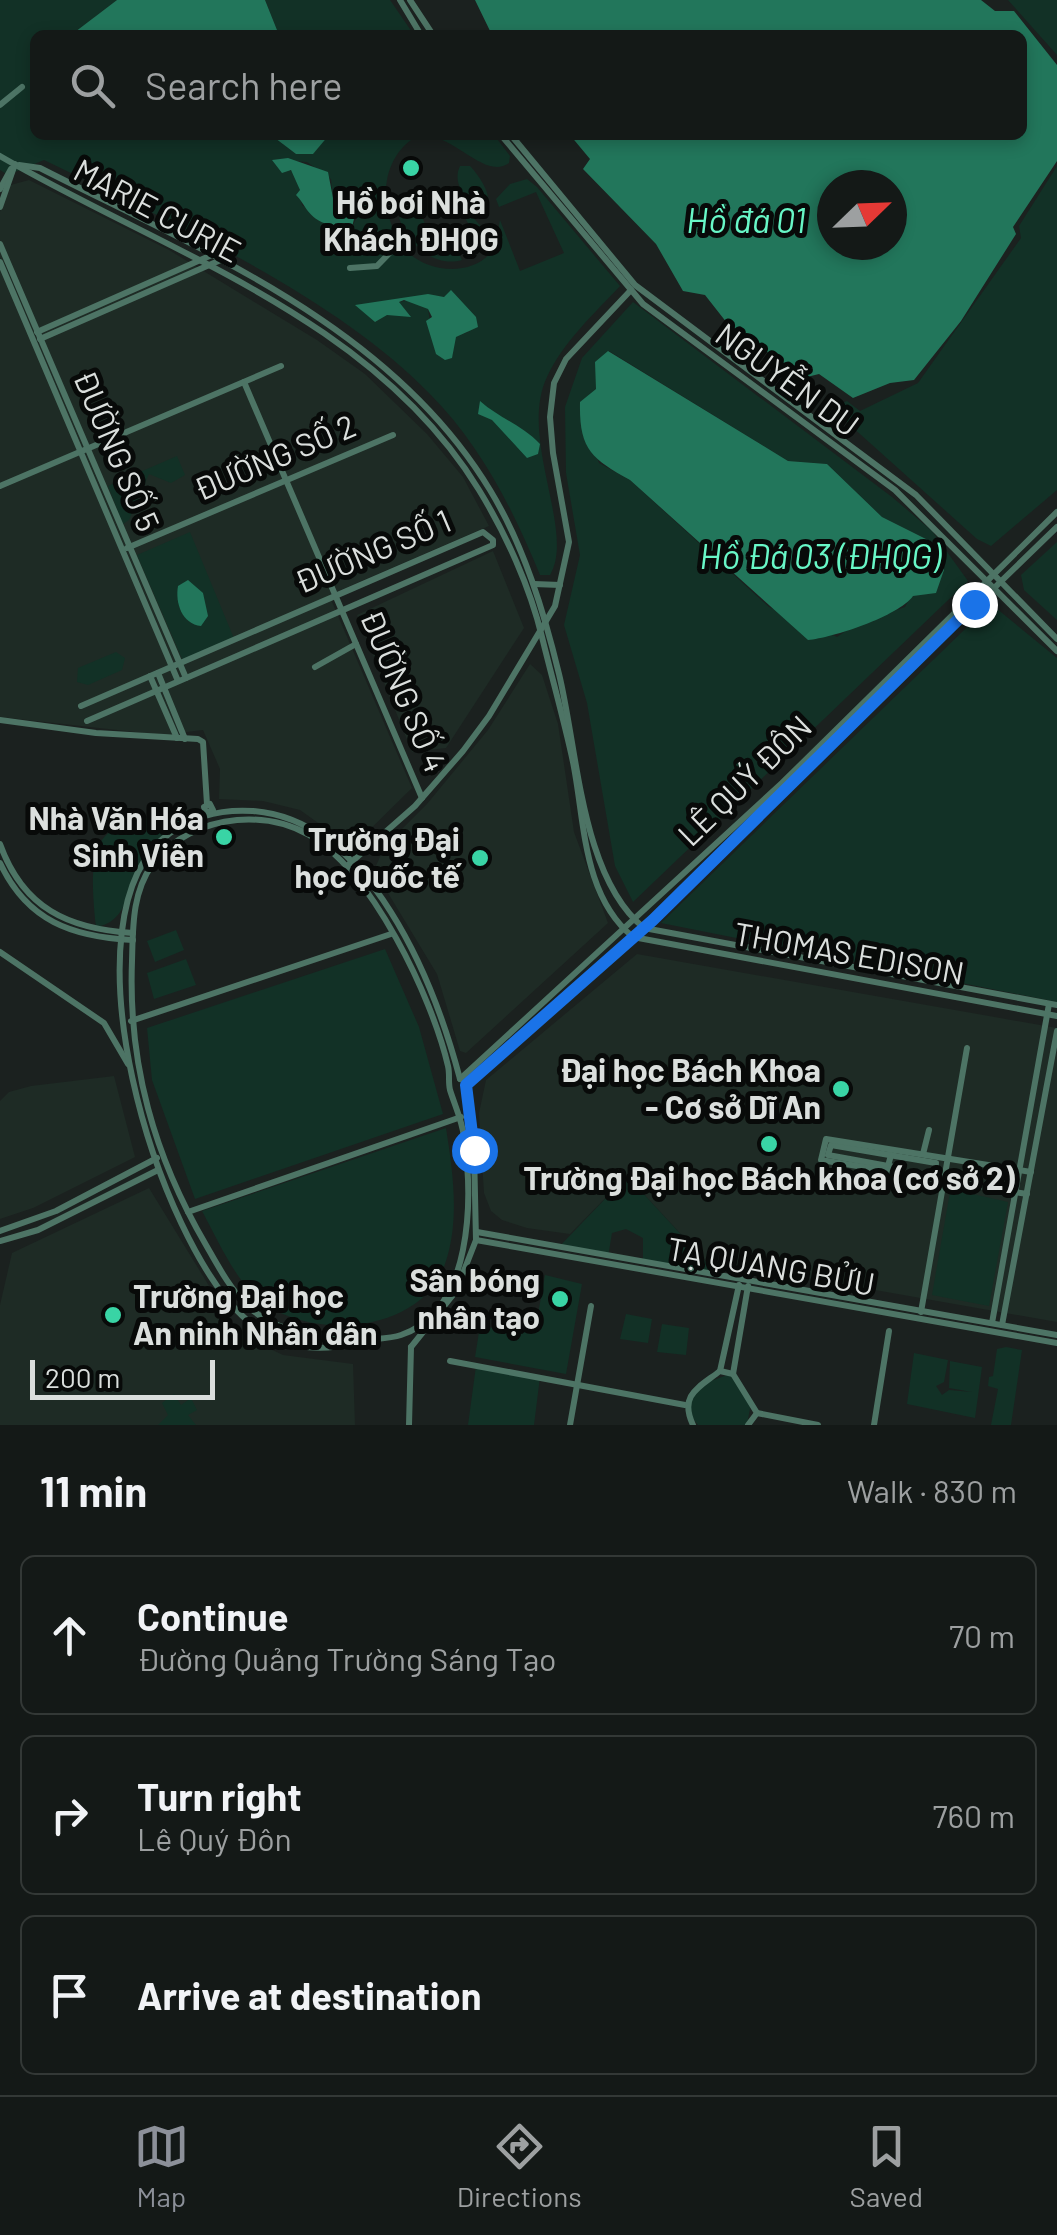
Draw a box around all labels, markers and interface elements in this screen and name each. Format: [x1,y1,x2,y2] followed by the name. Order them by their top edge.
[30,30,1027,140] search box
[65,58,120,113] icon: search
[145,62,343,108] text: Search here
[68,149,248,269] street label: MARIE CURIE
[400,157,422,179] marker: Hồ bơi Nhà Khách ĐHQG
[817,170,907,260] north arrow
[323,182,499,257] place label: Hồ bơi Nhà Khách ĐHQG
[686,198,806,240] water label: Hồ đá 01
[709,314,867,443] street label: NGUYỄN DU
[67,364,169,536] street label: ĐƯỜNG SỐ 5
[188,405,361,507] street label: ĐƯỜNG SỐ 2
[288,500,456,600] street label: ĐƯỜNG SỐ 1
[699,534,943,576] water label: Hồ Đá 03 (ĐHQG)
[952,582,998,628] route end
[354,603,456,777] street label: ĐƯỜNG SỐ 4
[669,707,818,853] street label: LÊ QUÝ ĐÔN
[29,798,204,873] place label: Nhà Văn Hóa Sinh Viên
[295,819,463,895] place label: Trường Đại học Quốc tế
[213,826,235,848] marker: Nhà Văn Hóa Sinh Viên
[469,847,491,869] marker: Trường Đại học Quốc tế
[731,913,967,991] street label: THOMAS EDISON
[560,1050,821,1125] place label: Đại học Bách Khoa - Cơ sở Dĩ An
[830,1078,852,1100] marker: Đại học Bách Khoa - Cơ sở Dĩ An
[452,1128,498,1174] route start
[758,1133,780,1155] marker: Trường Đại học Bách khoa (cơ sở 2)
[523,1158,1016,1197] place label: Trường Đại học Bách khoa (cơ sở 2)
[665,1228,878,1302] street label: TẠ QUANG BỬU
[409,1260,540,1336] place label: Sân bóng nhân tạo
[133,1276,378,1351] place label: Trường Đại học An ninh Nhân dân
[549,1288,571,1310] marker: Sân bóng nhân tạo
[102,1304,124,1326] marker: Trường Đại học An ninh Nhân dân
[30,1355,215,1400] scale bar
[45,1360,120,1394] text: 200 m
[40,1465,147,1515] text: 11 min
[847,1471,1017,1509] text: Walk · 830 m
[137,1593,288,1639] text: Continue
[42,1608,97,1663] icon: ahead
[949,1616,1015,1654] text: 70 m
[137,1639,557,1677] text: Đường Quảng Trường Sáng Tạo
[137,1773,302,1819] text: Turn right
[42,1788,97,1843] icon: right
[932,1796,1015,1834] text: 760 m
[137,1819,292,1857] text: Lê Quý Đôn
[42,1968,97,2023] icon: arrive
[137,1972,482,2018] text: Arrive at destination
[134,2119,189,2213] tab: Map
[457,2119,582,2213] tab: Directions
[850,2119,923,2213] tab: Saved

